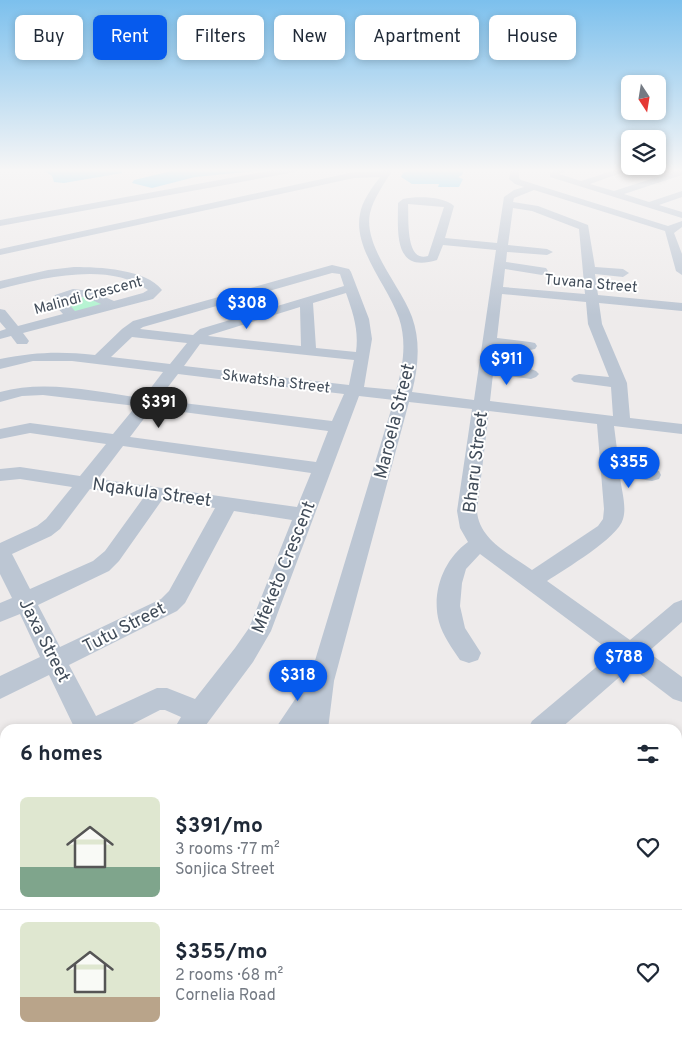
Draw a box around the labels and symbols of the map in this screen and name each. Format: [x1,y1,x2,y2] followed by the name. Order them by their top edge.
[621,75,666,120] north arrow
[544,271,638,298] street label: Tuvana Street
[32,273,145,320] street label: Malindi Crescent
[217,288,277,330] pin: $308
[477,344,537,386] pin: $911
[370,361,421,481] street label: Maroela Street
[221,366,331,399] street label: Skwatsha Street
[129,386,189,429] pin: $391
[459,410,494,514] street label: Bharu Street
[599,446,659,489] pin: $355
[91,474,213,513] street label: Nqakula Street
[247,498,321,637] street label: Mfeketo Crescent
[13,595,75,687] street label: Jaxa Street
[79,598,170,659] street label: Tutu Street
[594,642,654,684] pin: $788
[268,660,328,702] pin: $318

